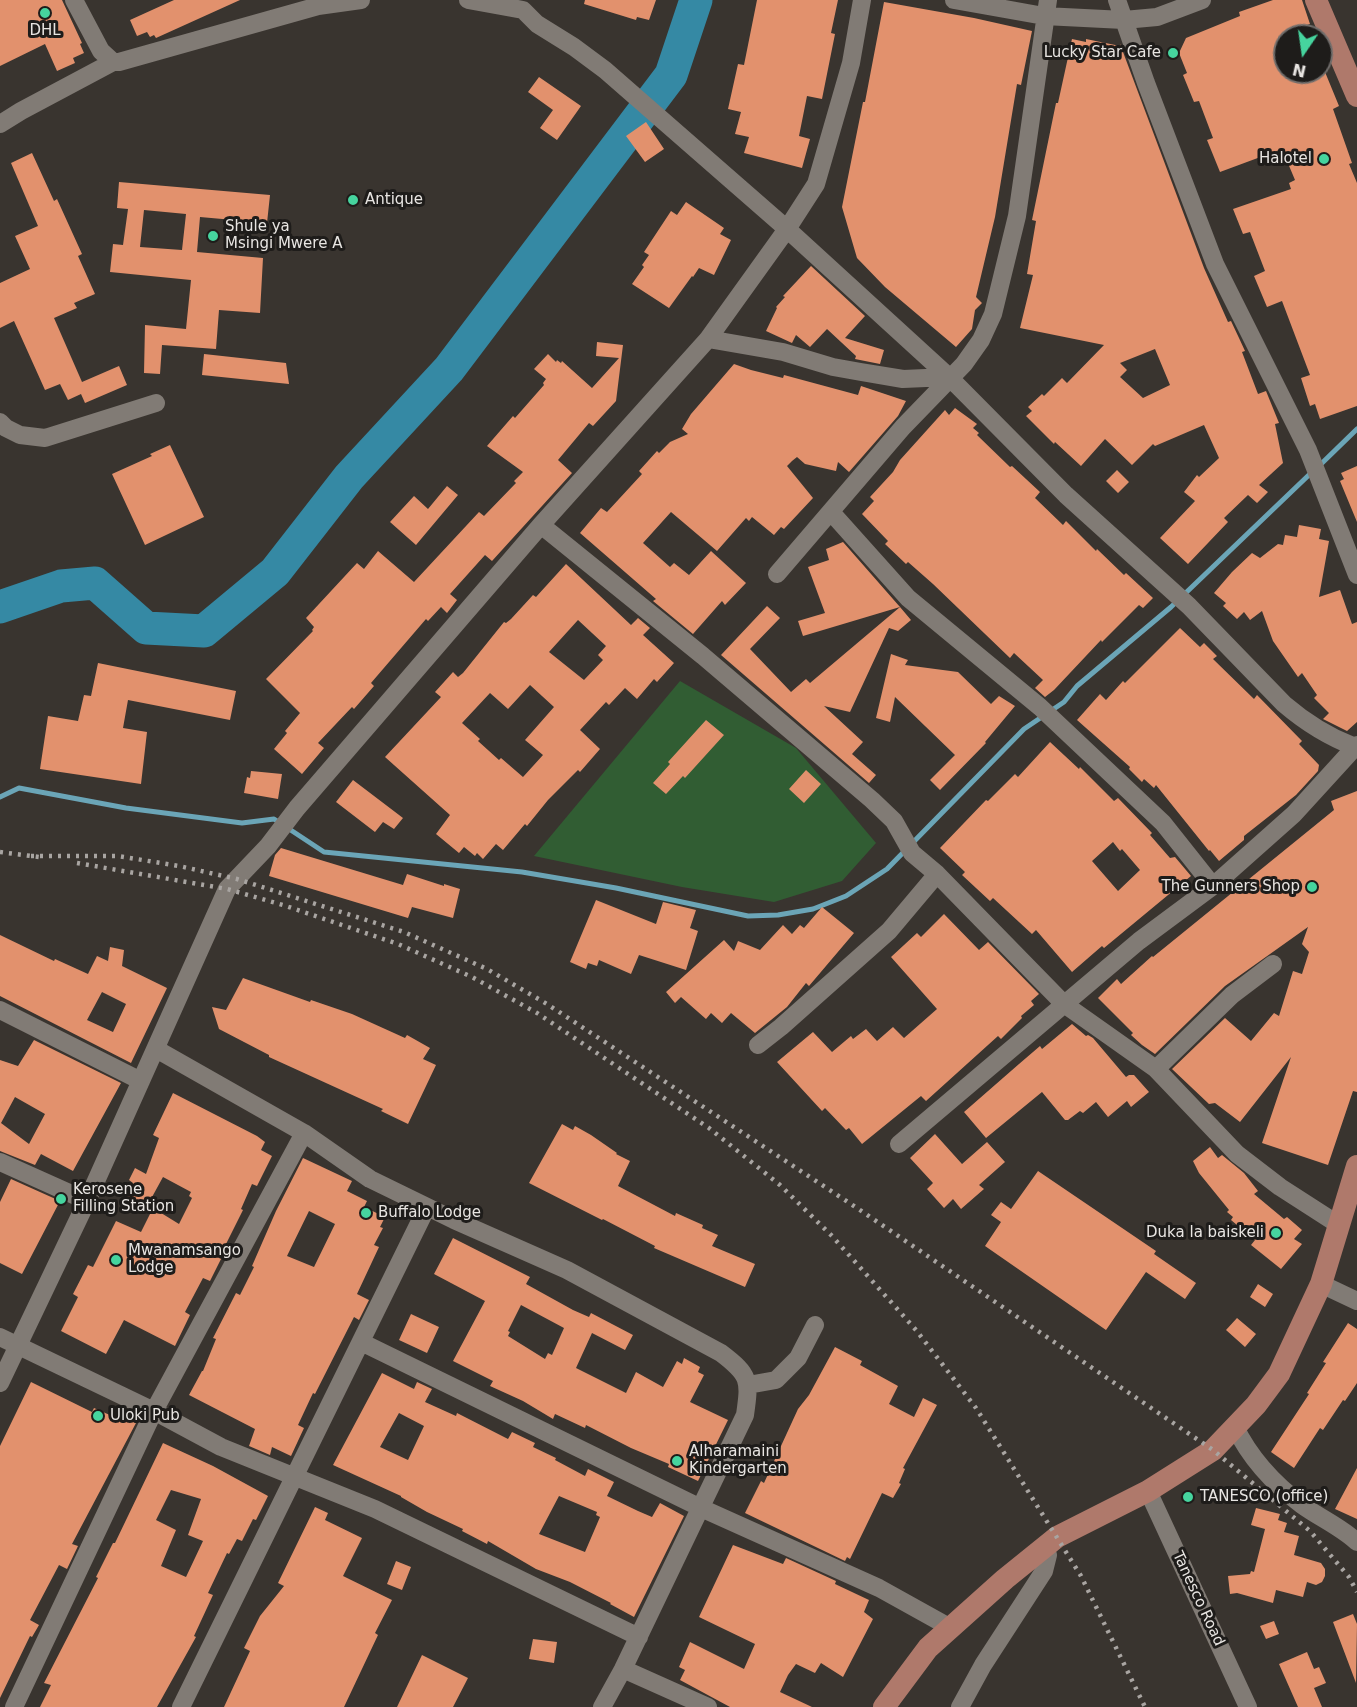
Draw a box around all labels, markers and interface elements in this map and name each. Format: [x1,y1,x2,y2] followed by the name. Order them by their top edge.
[38,6,52,20] marker: DHL
[29,22,61,40] place label: DHL
[1273,24,1333,84] north arrow
[1044,44,1161,62] place label: Lucky Star Cafe
[1166,46,1180,60] marker: Lucky Star Cafe
[1291,59,1308,81] text: N
[1259,150,1312,168] place label: Halotel
[1317,152,1331,166] marker: Halotel
[365,191,423,209] place label: Antique
[346,193,360,207] marker: Antique
[225,218,342,253] place label: Shule ya Msingi Mwere A
[206,229,220,243] marker: Shule ya Msingi Mwere A
[1161,878,1300,896] place label: The Gunners Shop
[1305,880,1319,894] marker: The Gunners Shop
[73,1181,174,1216] place label: Kerosene Filling Station
[54,1192,68,1206] marker: Kerosene Filling Station
[378,1204,481,1222] place label: Buffalo Lodge
[359,1206,373,1220] marker: Buffalo Lodge
[1146,1224,1264,1242] place label: Duka la baiskeli
[1269,1226,1283,1240] marker: Duka la baiskeli
[128,1242,241,1277] place label: Mwanamsango Lodge
[109,1253,123,1267] marker: Mwanamsango Lodge
[110,1407,180,1425] place label: Uloki Pub
[91,1409,105,1423] marker: Uloki Pub
[689,1443,787,1478] place label: Alharamaini Kindergarten
[670,1454,684,1468] marker: Alharamaini Kindergarten
[1200,1488,1328,1506] place label: TANESCO (office)
[1181,1490,1195,1504] marker: TANESCO (office)
[1168,1549,1228,1649] street label: Tanesco Road

